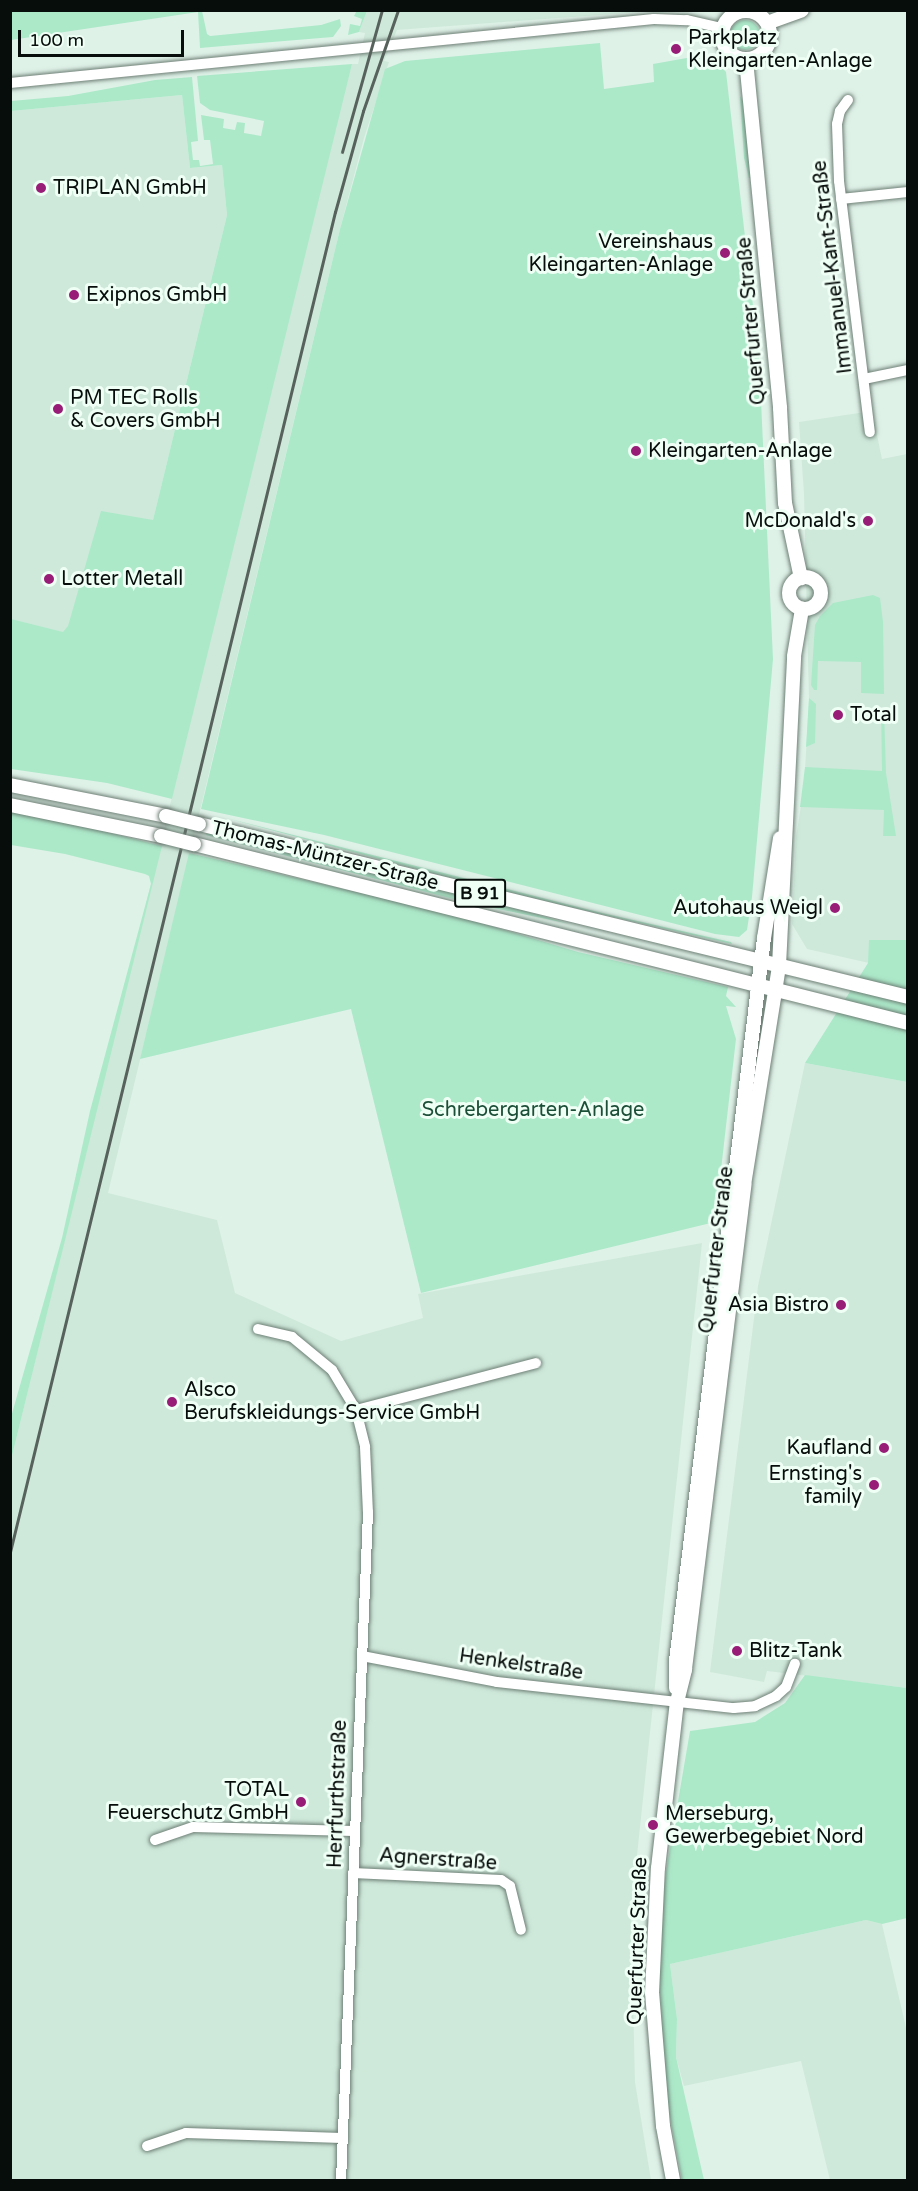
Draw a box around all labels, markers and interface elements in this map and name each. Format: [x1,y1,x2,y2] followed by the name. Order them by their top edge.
[21,18,188,56] scale bar
[688,26,872,73] place label: Parkplatz Kleingarten-Anlage
[29,29,84,51] text: 100 m
[669,42,683,56] marker: Parkplatz Kleingarten-Anlage
[808,159,858,375] street label: Immanuel-Kant-Straße
[53,176,207,200] place label: TRIPLAN GmbH
[34,181,48,195] marker: TRIPLAN GmbH
[529,230,713,277] place label: Vereinshaus Kleingarten-Anlage
[733,236,771,406] street label: Querfurter Straße
[718,246,732,260] marker: Vereinshaus Kleingarten-Anlage
[86,283,227,307] place label: Exipnos GmbH
[67,288,81,302] marker: Exipnos GmbH
[70,386,221,433] place label: PM TEC Rolls & Covers GmbH
[51,402,65,416] marker: PM TEC Rolls & Covers GmbH
[648,439,832,463] place label: Kleingarten-Anlage
[629,444,643,458] marker: Kleingarten-Anlage
[744,509,856,533] place label: McDonald's
[861,514,875,528] marker: McDonald's
[61,567,183,591] place label: Lotter Metall
[42,572,56,586] marker: Lotter Metall
[850,703,897,727] place label: Total
[831,708,845,722] marker: Total
[209,816,441,896] street label: Thomas-Müntzer-Straße
[453,878,507,908] road number: B 91
[673,896,823,920] place label: Autohaus Weigl
[828,901,842,915] marker: Autohaus Weigl
[422,1098,644,1122] park label: Schrebergarten-Anlage
[695,1165,739,1335] street label: Querfurter Straße
[728,1293,829,1317] place label: Asia Bistro
[834,1298,848,1312] marker: Asia Bistro
[184,1378,480,1425] place label: Alsco Berufskleidungs-Service GmbH
[165,1395,179,1409] marker: Alsco Berufskleidungs-Service GmbH
[787,1436,872,1460] place label: Kaufland
[877,1441,891,1455] marker: Kaufland
[769,1462,862,1509] place label: Ernsting's family
[867,1478,881,1492] marker: Ernsting's family
[749,1639,842,1663] place label: Blitz-Tank
[457,1644,585,1686] street label: Henkelstraße
[730,1644,744,1658] marker: Blitz-Tank
[323,1719,353,1869] street label: Herrfurthstraße
[107,1778,289,1825] place label: TOTAL Feuerschutz GmbH
[294,1795,308,1809] marker: TOTAL Feuerschutz GmbH
[665,1802,864,1849] place label: Merseburg, Gewerbegebiet Nord
[646,1818,660,1832] marker: Merseburg, Gewerbegebiet Nord
[378,1844,498,1876] street label: Agnerstraße
[623,1856,653,2026] street label: Querfurter Straße

